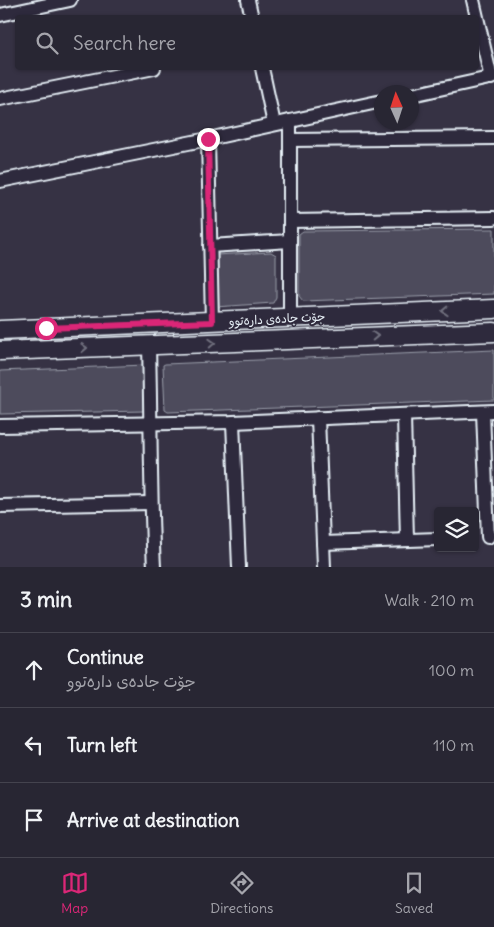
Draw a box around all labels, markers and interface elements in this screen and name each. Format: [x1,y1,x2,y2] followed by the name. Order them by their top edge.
[15,15,479,70] search box
[33,29,61,57] icon: search
[73,31,176,55] text: Search here
[374,85,419,130] north arrow
[197,128,220,151] route end
[441,306,449,316] one-way arrow
[227,308,326,330] street label: جۆت جادەی دارەتوو
[35,317,58,340] route start
[371,331,379,342] one-way arrow
[209,338,217,349] one-way arrow
[80,342,88,353] one-way arrow
[434,507,479,552] map controls
[434,507,479,552] button: layers
[20,586,72,613] text: 3 min
[384,590,474,610] text: Walk · 210 m
[67,645,144,669] text: Continue
[20,656,48,684] icon: ahead
[429,660,474,680] text: 100 m
[67,671,196,691] text: جۆت جادەی دارەتوو
[20,731,48,759] icon: left
[67,733,137,757] text: Turn left
[433,735,474,755] text: 110 m
[20,806,48,834] icon: arrive
[67,808,240,832] text: Arrive at destination
[61,869,89,917] tab: Map
[210,869,273,917] tab: Directions
[395,869,433,917] tab: Saved

